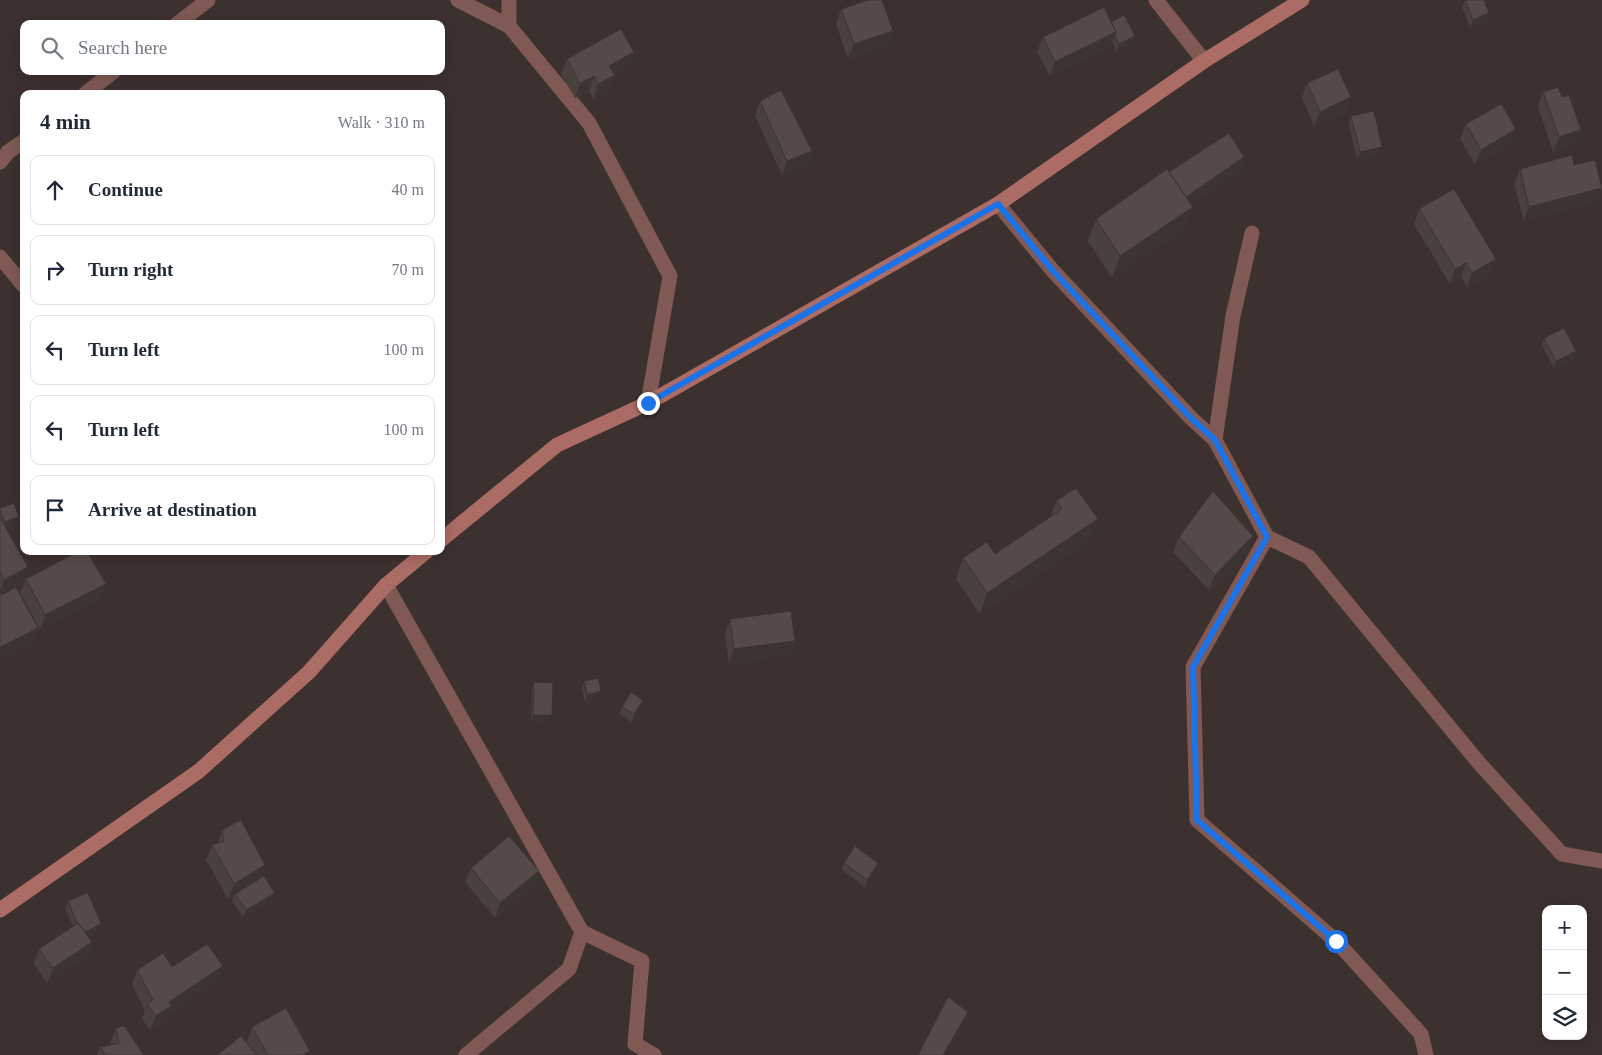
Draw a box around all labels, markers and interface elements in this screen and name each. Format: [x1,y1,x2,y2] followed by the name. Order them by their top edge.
[20,20,445,75] search box
[38,34,66,62] icon: search
[78,37,167,58] text: Search here
[40,110,91,134] text: 4 min
[338,114,425,131] text: Walk · 310 m
[41,176,69,204] icon: ahead
[88,179,163,200] text: Continue
[392,181,424,198] text: 40 m
[41,256,69,284] icon: right
[88,259,173,280] text: Turn right
[392,261,424,278] text: 70 m
[41,336,69,364] icon: left
[88,339,160,360] text: Turn left
[384,341,424,358] text: 100 m
[637,392,660,415] route end
[41,416,69,444] icon: left
[88,419,160,440] text: Turn left
[384,421,424,438] text: 100 m
[41,496,69,524] icon: arrive
[88,499,257,520] text: Arrive at destination
[1542,905,1587,1040] map controls
[1542,905,1587,950] button: +
[1325,930,1348,953] route start
[1542,950,1587,995] button: −
[1542,995,1587,1040] button: layers

